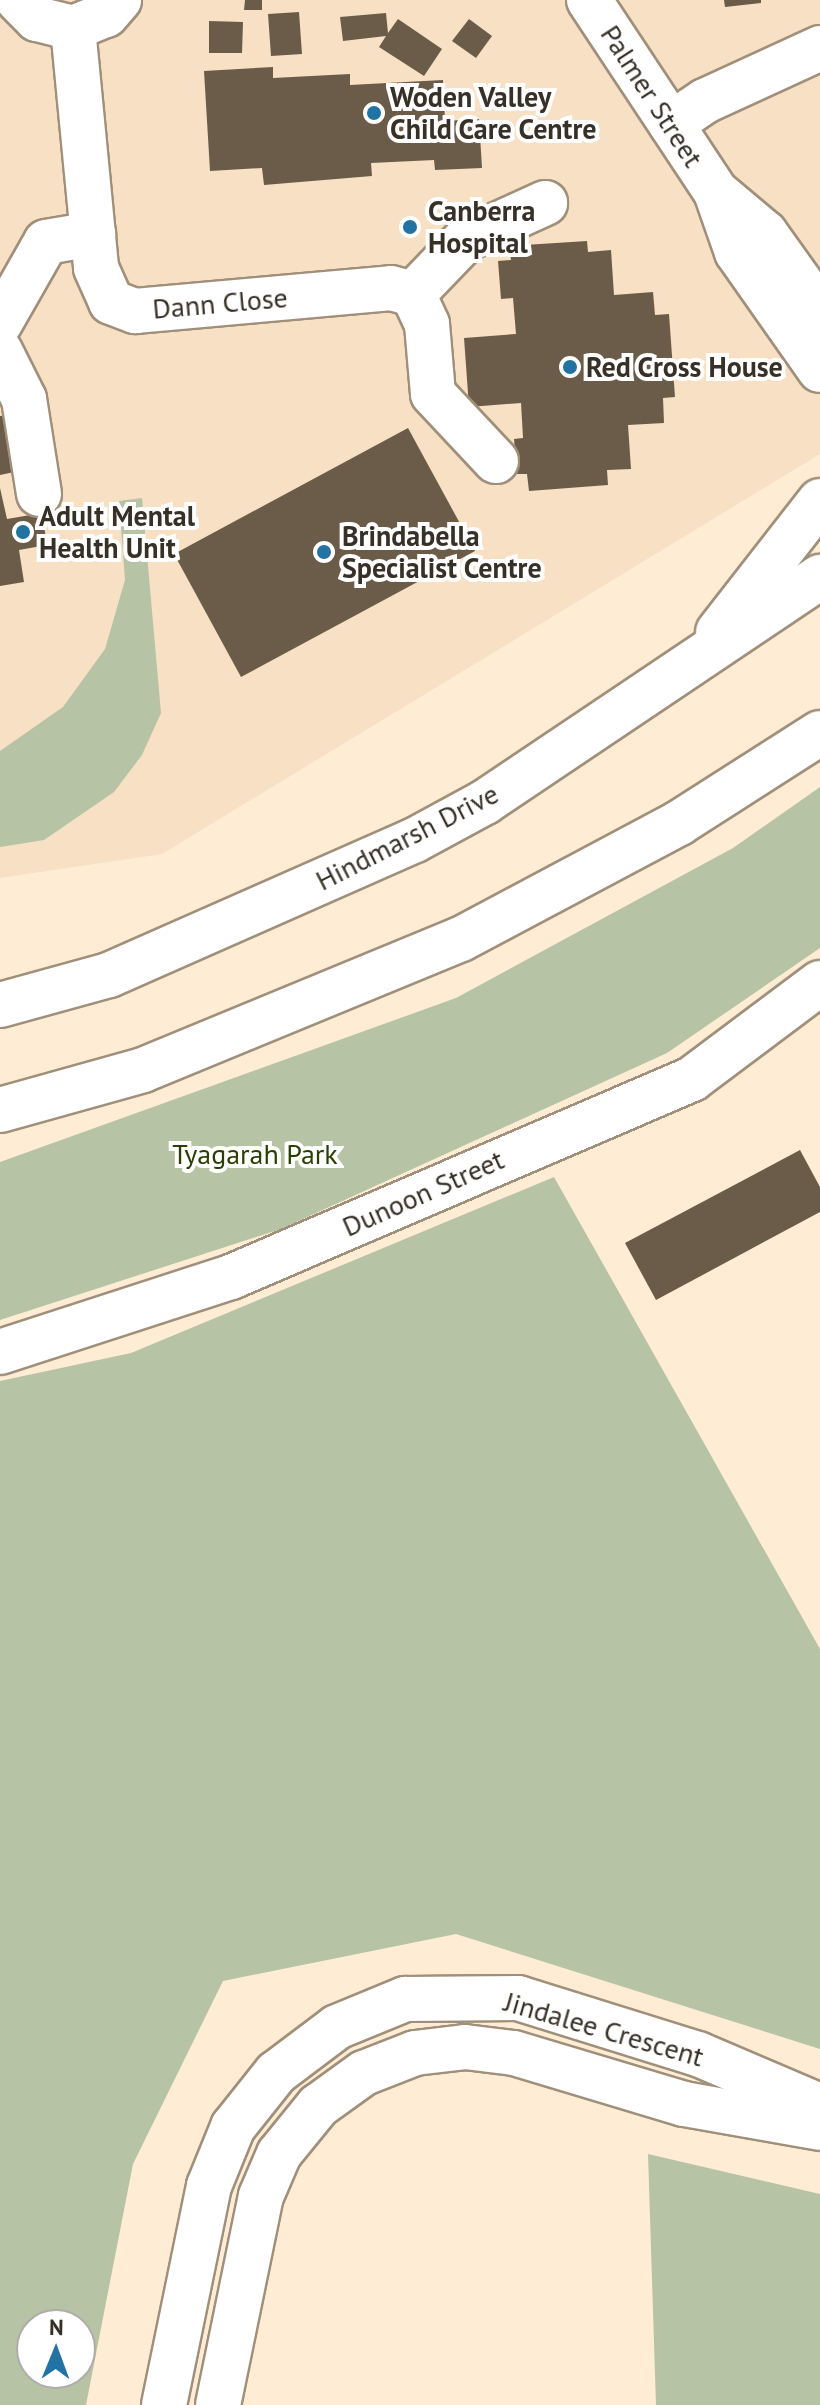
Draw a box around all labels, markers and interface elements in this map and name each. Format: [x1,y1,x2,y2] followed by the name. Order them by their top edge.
[594,19,710,173] street label: Palmer Street
[390,80,597,146] place label: Woden Valley Child Care Centre
[365,104,383,122] marker: Woden Valley Child Care Centre
[428,194,535,260] place label: Canberra Hospital
[399,216,421,238] marker: Canberra Hospital
[151,280,289,326] street label: Dann Close
[586,350,783,384] place label: Red Cross House
[561,358,579,376] marker: Red Cross House
[39,499,195,565] place label: Adult Mental Health Unit
[342,519,542,585] place label: Brindabella Specialist Centre
[14,523,32,541] marker: Adult Mental Health Unit
[313,541,335,563] marker: Brindabella Specialist Centre
[310,777,504,897] street label: Hindmarsh Drive
[172,1137,338,1171] park label: Tyagarah Park
[337,1142,509,1244] street label: Dunoon Street
[500,1984,708,2074] street label: Jindalee Crescent
[16,2309,96,2389] north arrow
[49,2313,64,2341] text: N

